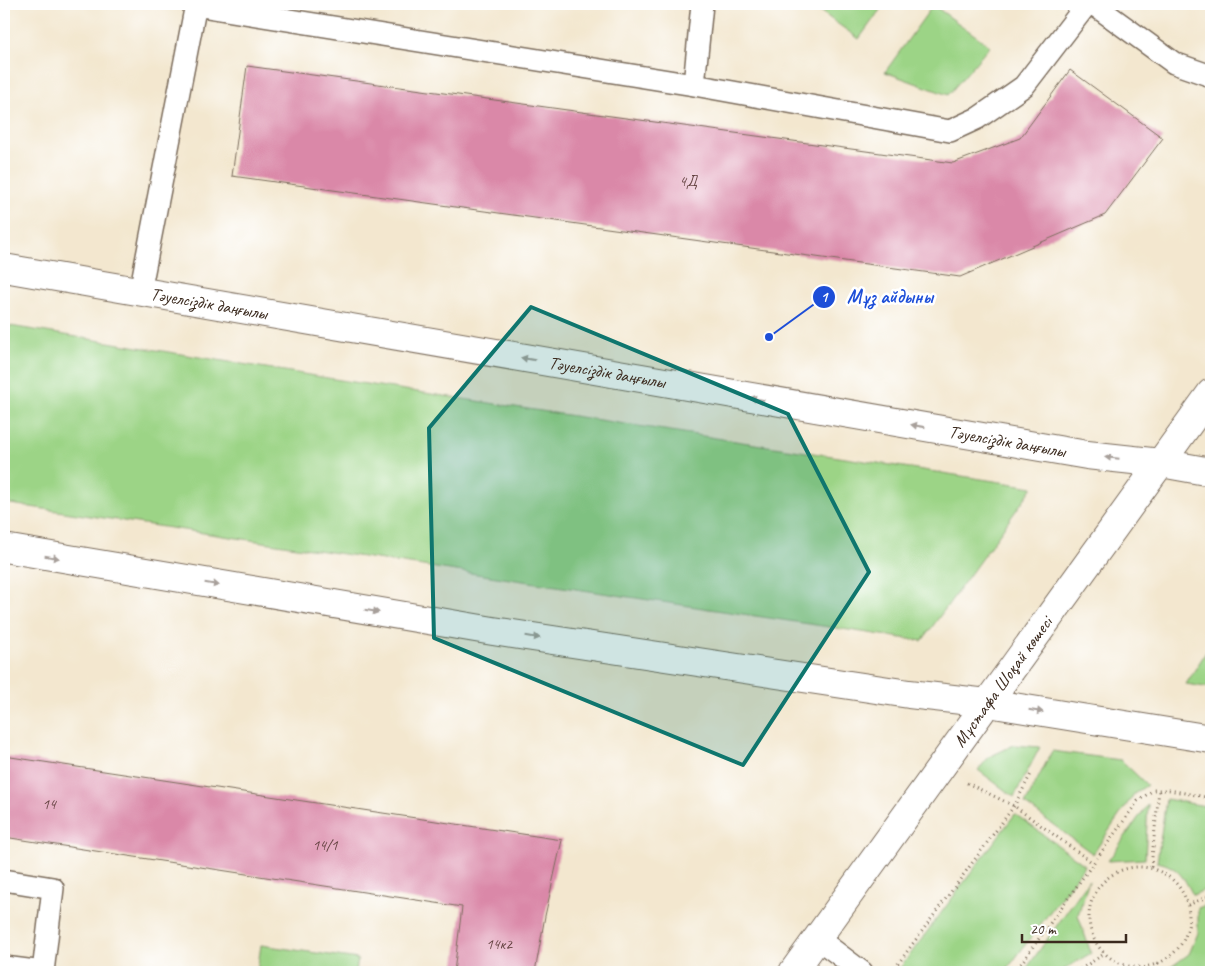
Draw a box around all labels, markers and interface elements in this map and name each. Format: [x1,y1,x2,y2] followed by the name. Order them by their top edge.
[679,172,698,191] house number: 4Д
[812,280,943,314] callout: Мұз айдыны
[149,283,270,325] street label: Тәуелсіздік даңғылы
[847,285,934,310] text: Мұз айдыны
[821,288,830,307] text: 1
[547,351,669,393] street label: Тәуелсіздік даңғылы
[520,355,536,363] one-way arrow
[749,394,765,402] one-way arrow
[947,420,1069,462] street label: Тәуелсіздік даңғылы
[909,422,925,430] one-way arrow
[1104,454,1120,462] one-way arrow
[44,553,60,561] one-way arrow
[204,580,220,588] one-way arrow
[365,607,381,615] one-way arrow
[948,610,1058,751] street label: Мұстафа Шоқай көшесі
[525,634,541,642] one-way arrow
[1029,707,1045,715] one-way arrow
[42,795,57,814] house number: 14
[312,836,339,855] house number: 14/1
[1022,911,1126,943] scale bar
[1030,920,1057,939] text: 20 m
[486,935,513,954] house number: 14к2

